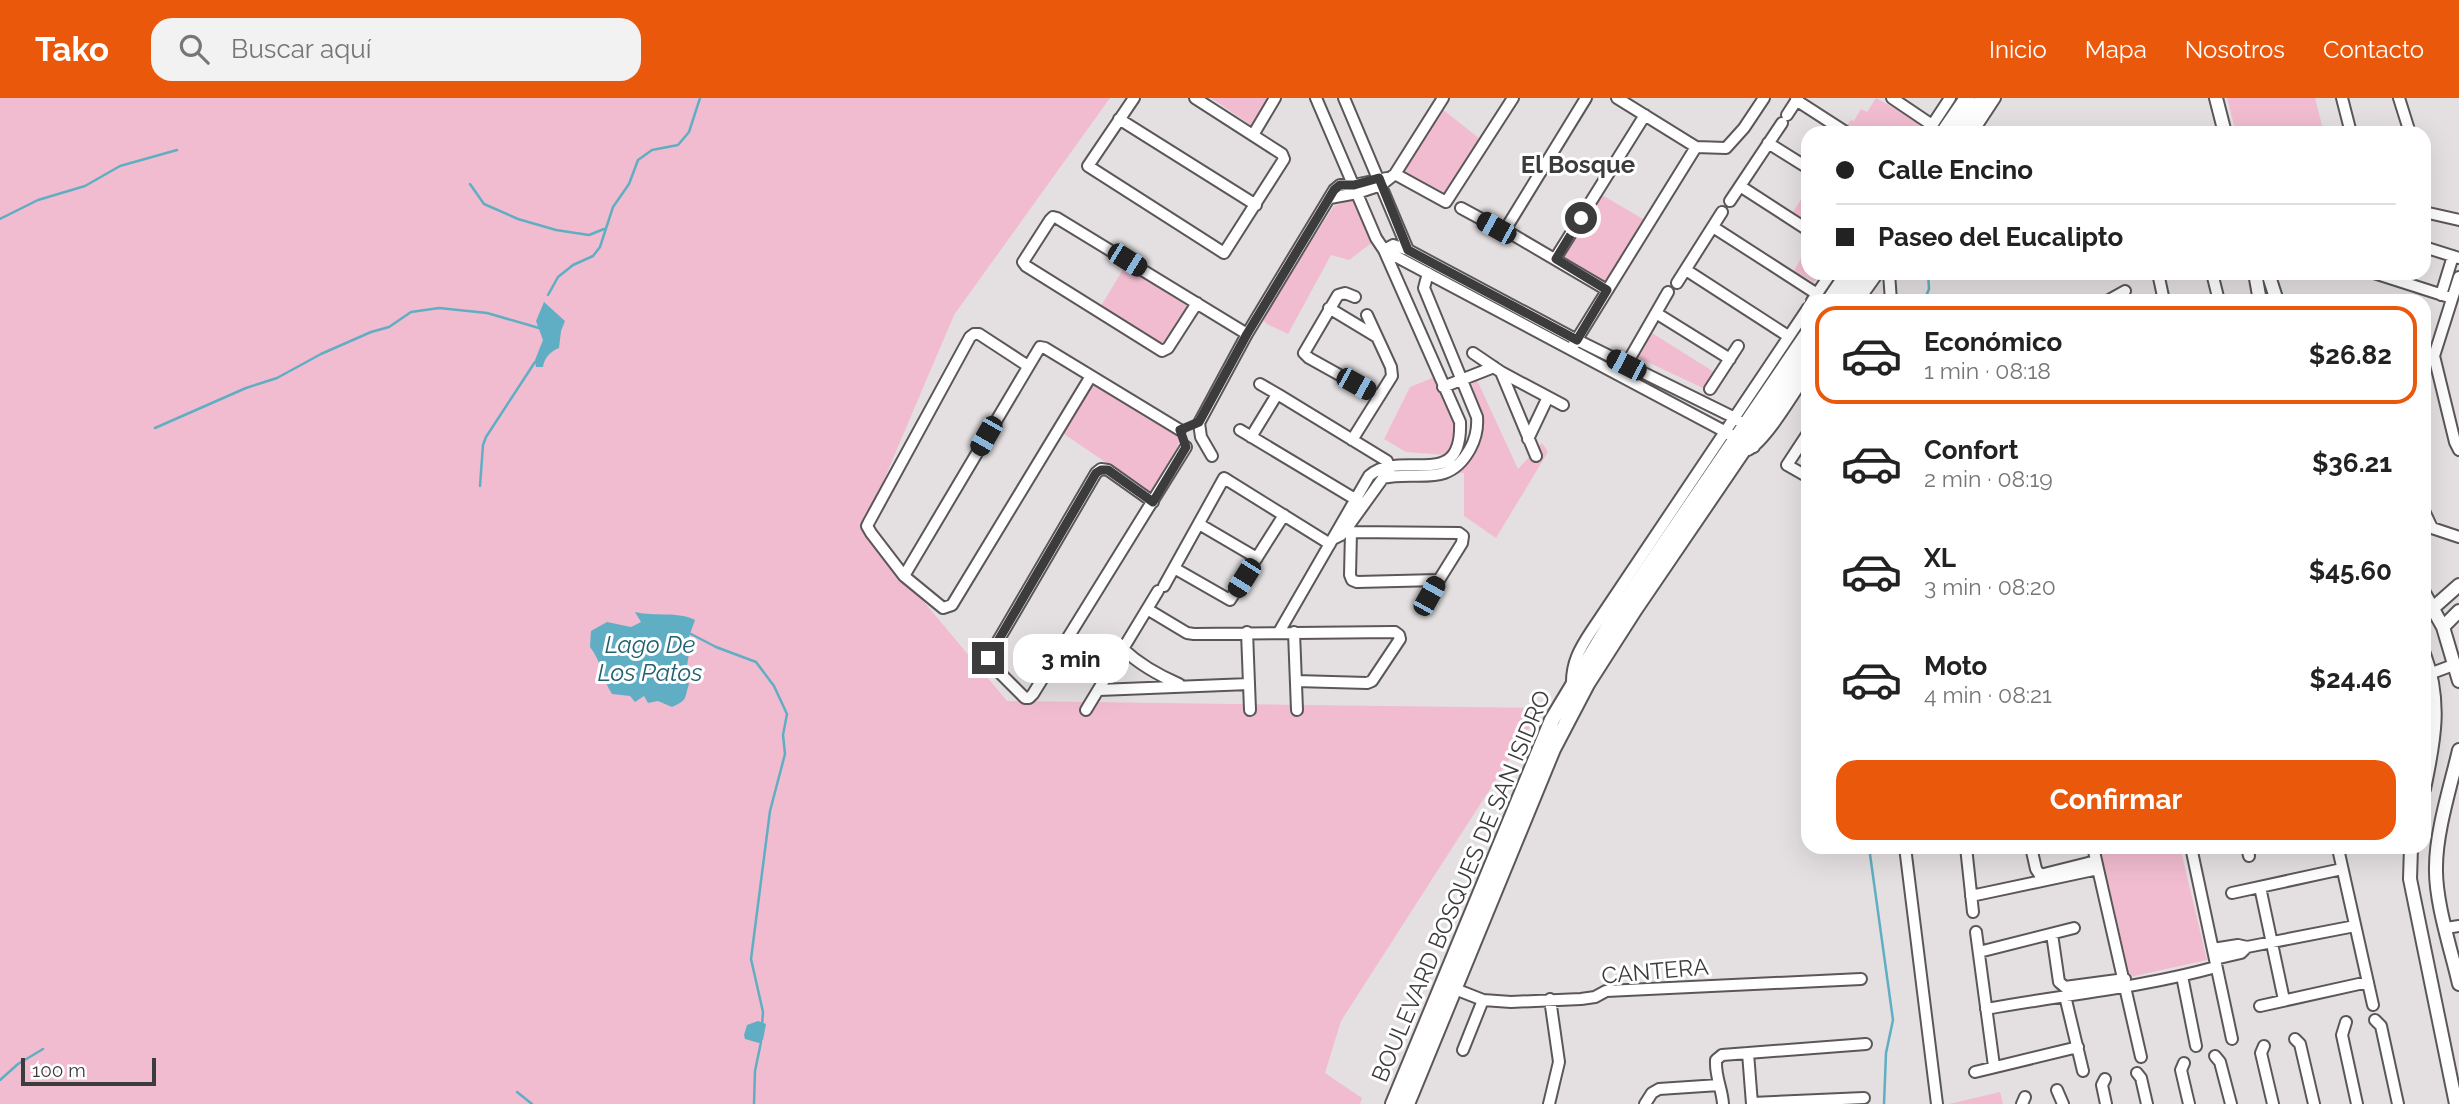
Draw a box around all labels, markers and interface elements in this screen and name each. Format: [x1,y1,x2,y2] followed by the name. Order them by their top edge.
[151,18,641,81] search box
[35,30,109,69] text: Tako
[175,30,213,68] icon: search
[231,34,371,64] text: Buscar aquí
[1989,35,2047,64] text: Inicio
[2085,35,2147,64] text: Mapa
[2185,35,2285,64] text: Nosotros
[2323,35,2424,64] text: Contacto
[1521,150,1635,179] district label: El Bosque
[1878,155,2033,185] text: Calle Encino
[1565,202,1597,234] route start
[1473,209,1520,247] car
[1878,222,2123,252] text: Paseo del Eucalipto
[1104,240,1151,280] car
[1840,324,1903,387] icon: car
[1924,327,2062,357] text: Económico
[2309,340,2392,370] text: $26.82
[1603,346,1650,384] car
[1924,357,2051,384] text: 1 min · 08:18
[1333,365,1380,403] car
[967,413,1006,459] car
[1840,432,1903,495] icon: car
[1924,435,2018,465] text: Confort
[2312,448,2392,478] text: $36.21
[1924,465,2053,492] text: 2 min · 08:19
[1840,540,1903,603] icon: car
[1924,543,1956,573] text: XL
[1224,555,1265,601] car
[2309,556,2392,586] text: $45.60
[1410,573,1449,619] car
[1924,573,2056,600] text: 3 min · 08:20
[598,630,702,687] water label: Lago De Los Patos
[1012,634,1128,682] callout: 3 min
[972,642,1004,674] route end
[1041,645,1101,672] text: 3 min
[1840,648,1903,711] icon: car
[1924,651,1987,681] text: Moto
[2310,664,2392,694] text: $24.46
[1924,681,2052,708] text: 4 min · 08:21
[1366,686,1556,1086] street label: BOULEVARD BOSQUES DE SAN ISIDRO
[1836,760,2396,840] button: Confirmar
[1600,952,1710,989] street label: CANTERA
[21,1055,156,1087] scale bar
[32,1059,86,1081] text: 100 m

